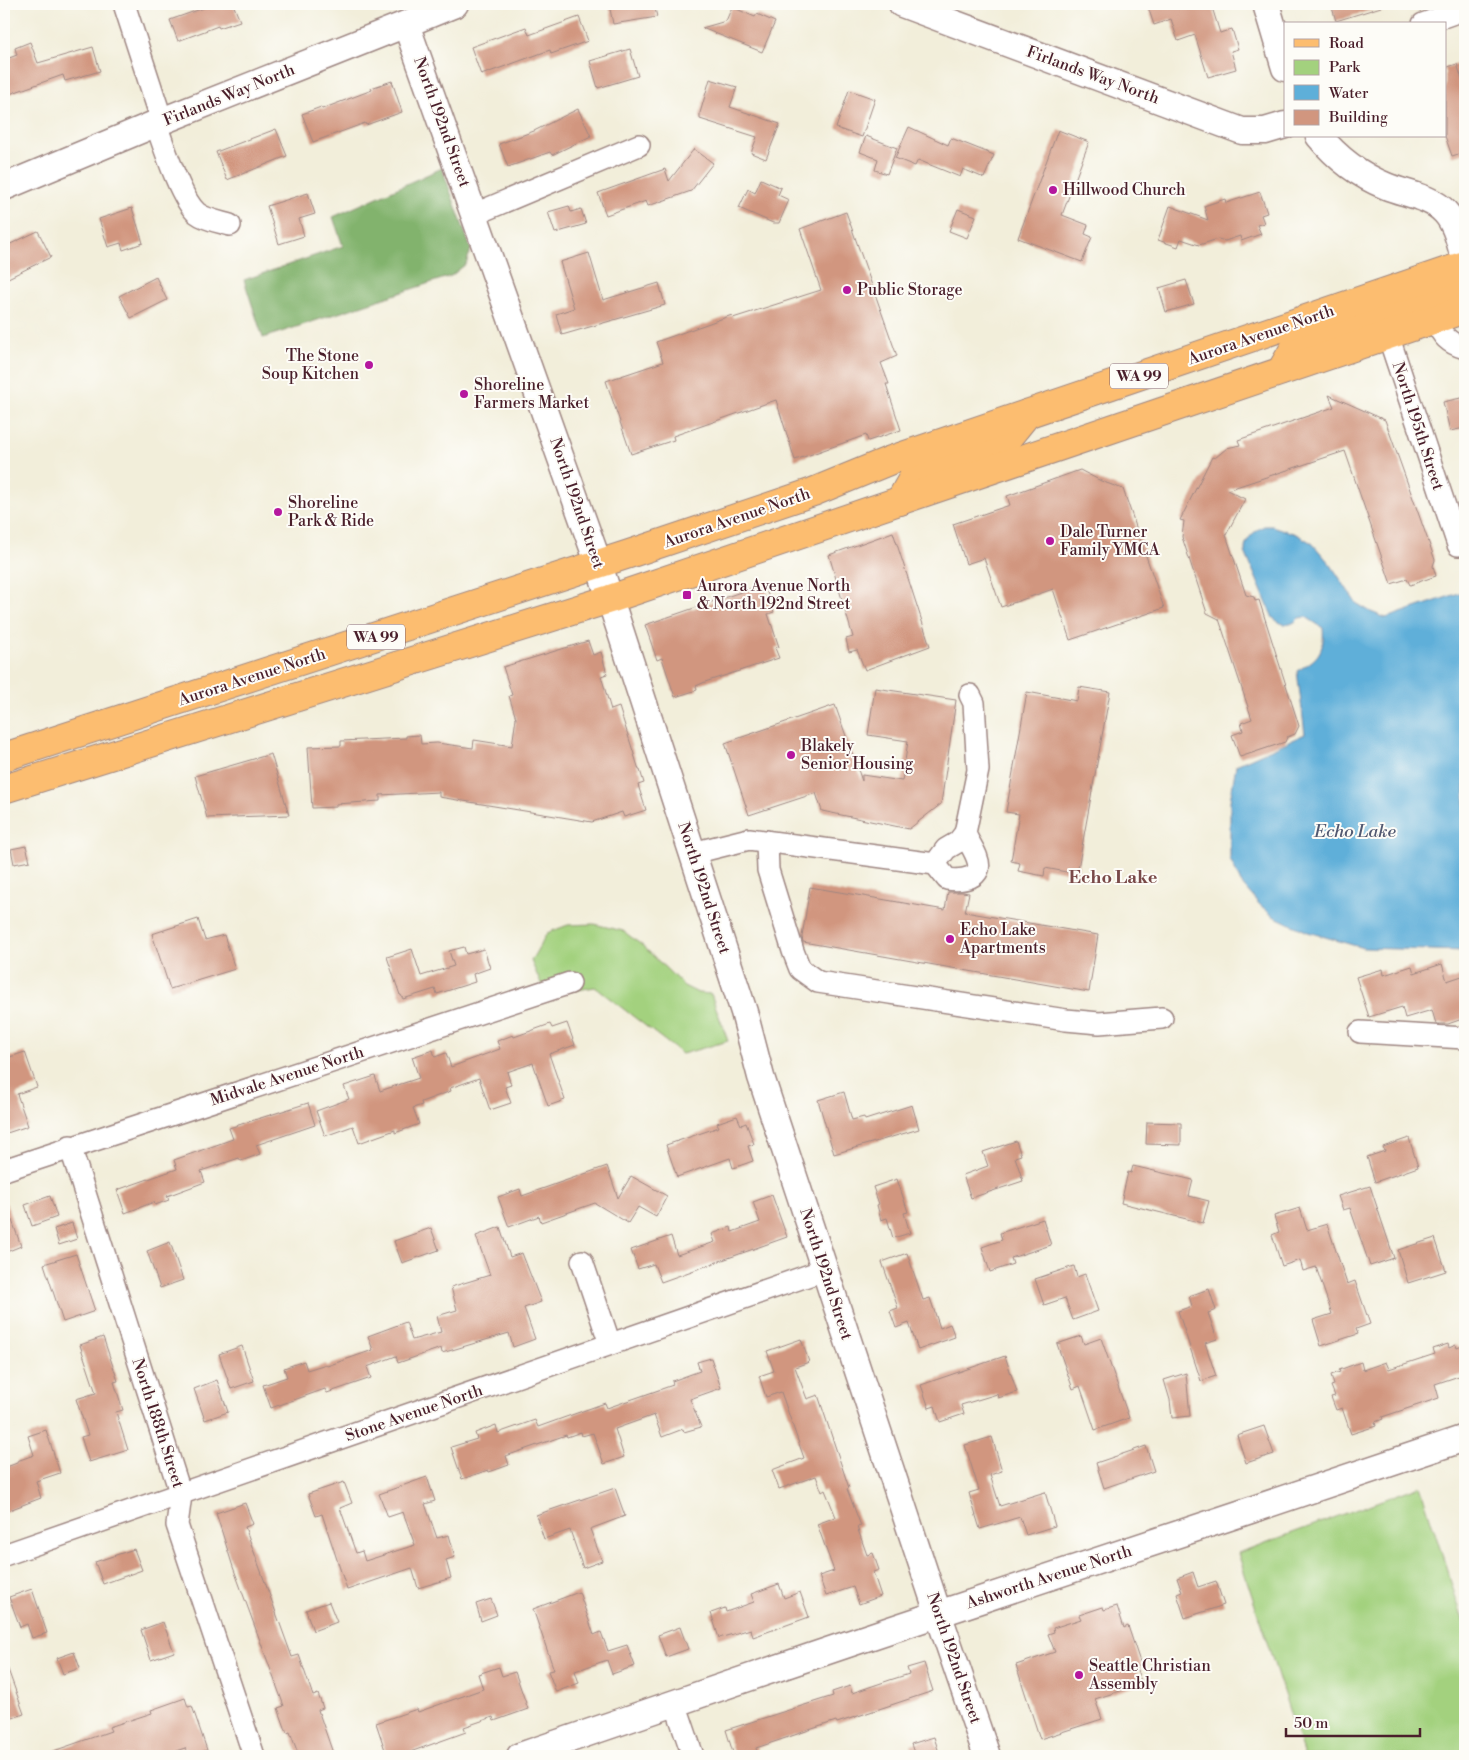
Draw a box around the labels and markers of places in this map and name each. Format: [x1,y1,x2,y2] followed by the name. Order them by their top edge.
[1063,180,1186,200] place label: Hillwood Church
[1047,184,1059,196] marker: Hillwood Church
[857,280,962,300] place label: Public Storage
[841,284,853,296] marker: Public Storage
[262,346,359,384] place label: The Stone Soup Kitchen
[363,359,375,371] marker: The Stone Soup Kitchen
[474,375,589,413] place label: Shoreline Farmers Market
[458,388,470,400] marker: Shoreline Farmers Market
[288,493,374,531] place label: Shoreline Park & Ride
[272,506,284,518] marker: Shoreline Park & Ride
[1060,522,1161,560] place label: Dale Turner Family YMCA
[1044,535,1056,547] marker: Dale Turner Family YMCA
[696,576,851,614] place label: Aurora Avenue North & North 192nd Street
[681,589,693,601] marker: Aurora Avenue North & North 192nd Street
[800,736,914,774] place label: Blakely Senior Housing
[785,749,797,761] marker: Blakely Senior Housing
[959,920,1046,958] place label: Echo Lake Apartments
[944,933,956,945] marker: Echo Lake Apartments
[1088,1656,1211,1694] place label: Seattle Christian Assembly
[1073,1669,1085,1681] marker: Seattle Christian Assembly

